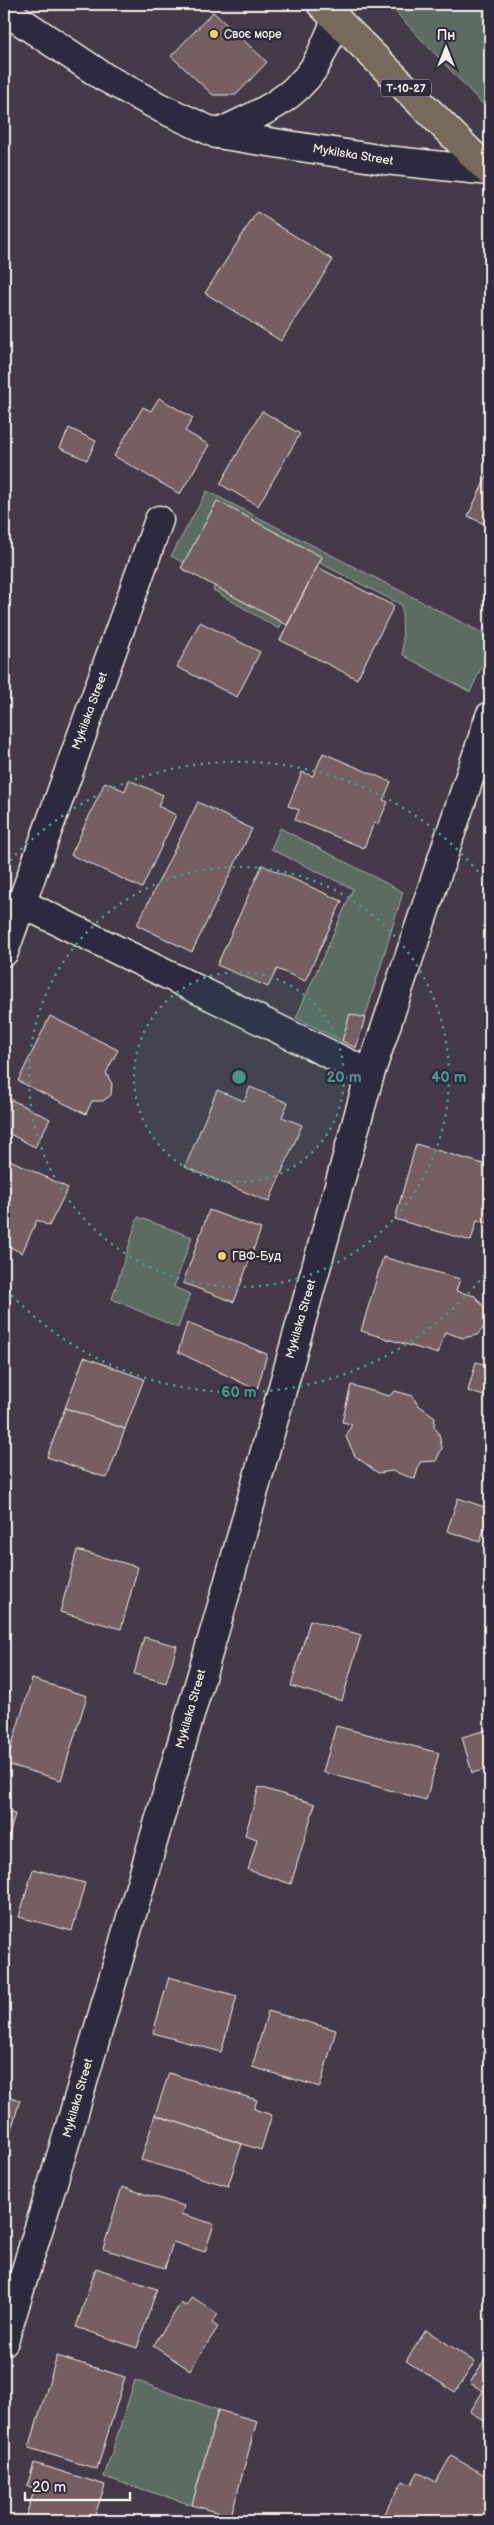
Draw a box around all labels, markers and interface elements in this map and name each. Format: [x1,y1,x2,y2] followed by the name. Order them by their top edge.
[422,22,472,72] north arrow
[224,27,282,42] place label: Своє море
[437,27,455,44] text: Пн
[208,28,220,40] marker: Своє море
[381,80,431,96] road number: Т-10-27
[312,141,395,169] street label: Mykilska Street
[69,670,111,752] street label: Mykilska Street
[230,1068,248,1086] centre of rings
[327,1068,362,1087] text: 20 m
[431,1068,467,1087] text: 40 m
[232,1249,282,1264] place label: ГВФ-Буд
[216,1250,228,1262] marker: ГВФ-Буд
[283,1277,320,1360] street label: Mykilska Street
[221,1383,257,1402] text: 60 m
[173,1667,210,1750] street label: Mykilska Street
[60,2056,97,2139] street label: Mykilska Street
[25,2470,130,2502] scale bar
[32,2478,66,2497] text: 20 m

